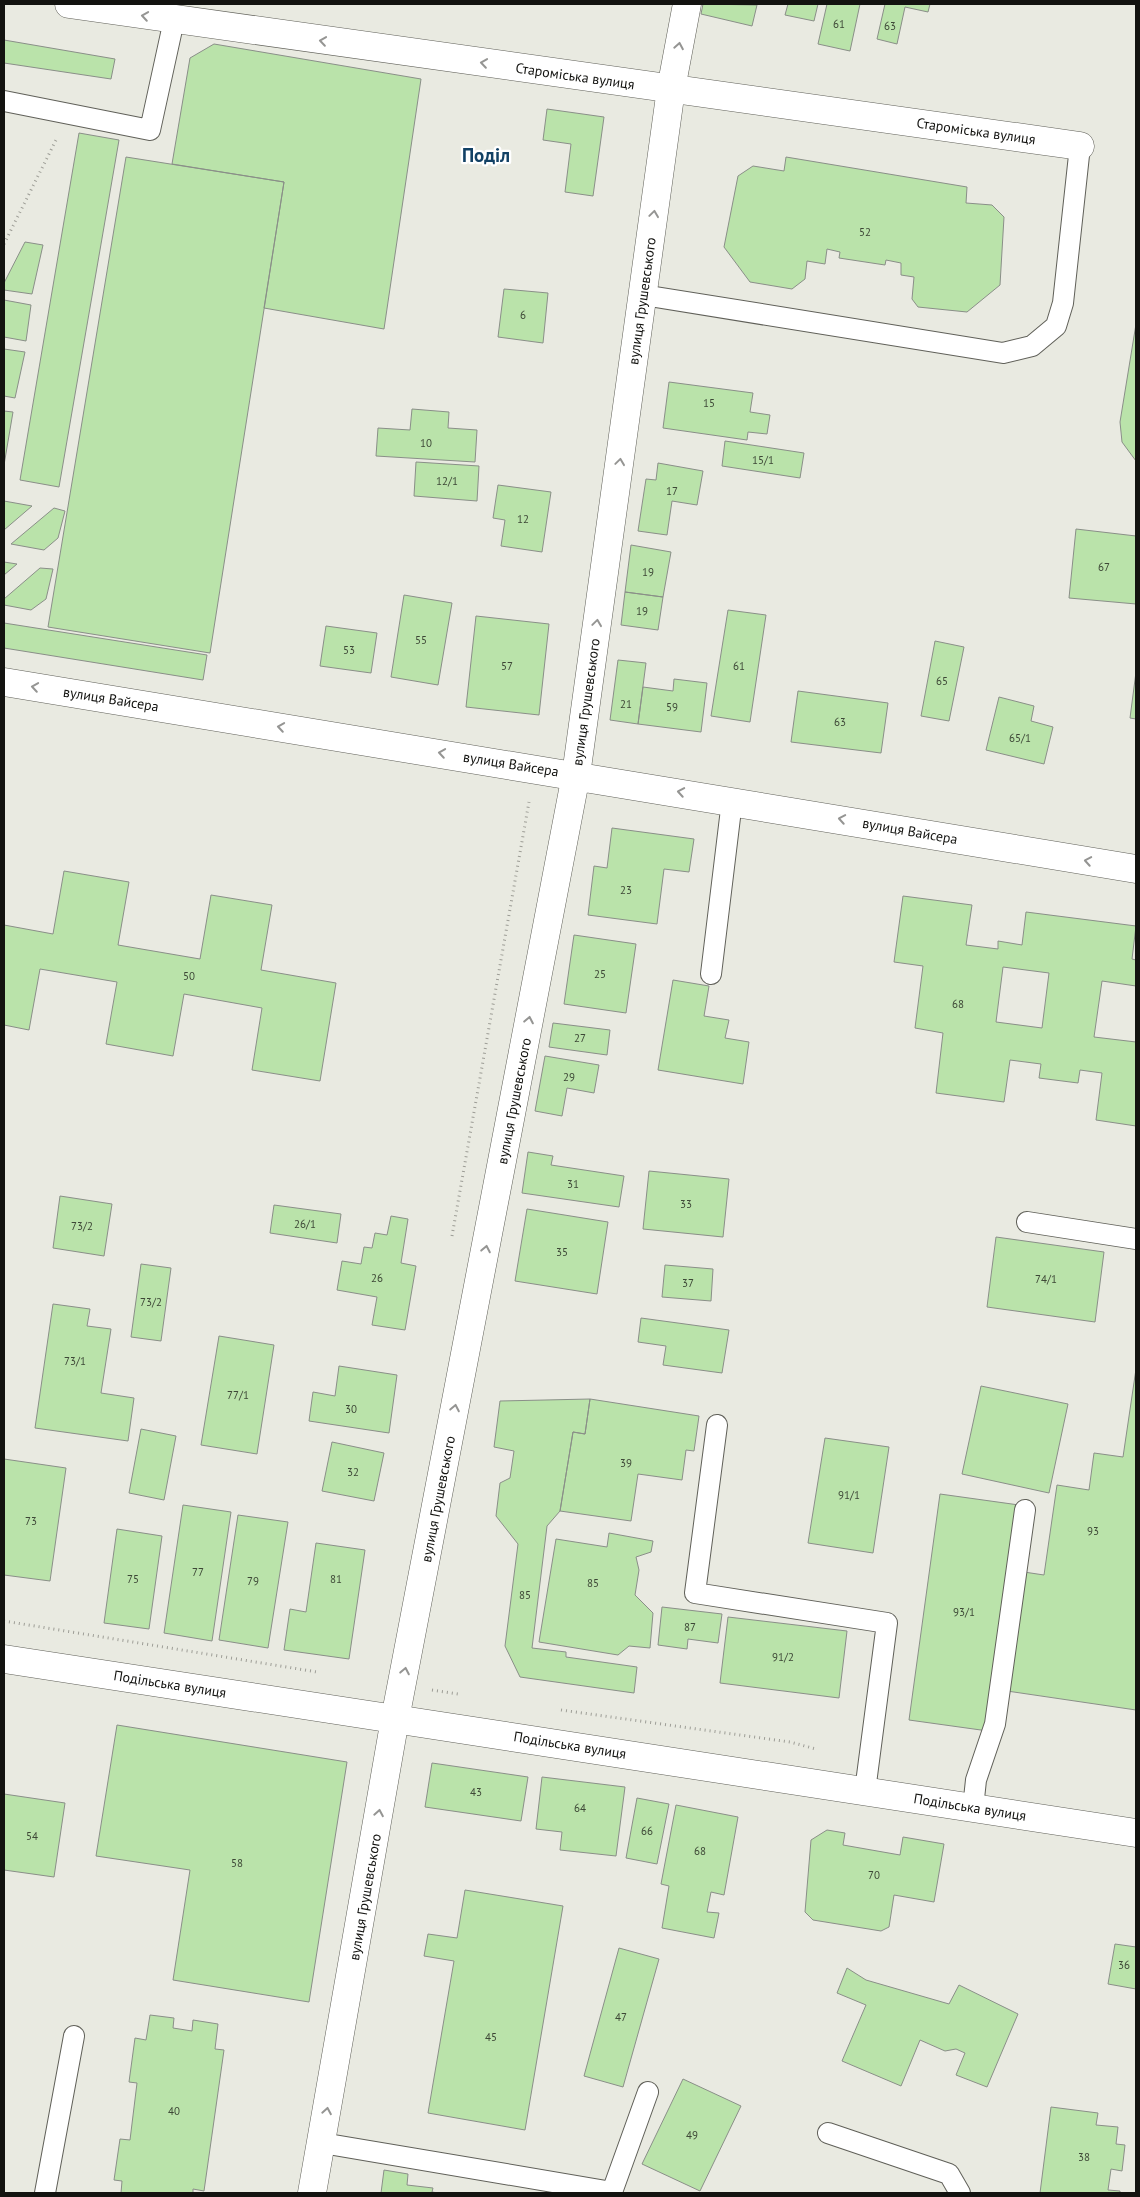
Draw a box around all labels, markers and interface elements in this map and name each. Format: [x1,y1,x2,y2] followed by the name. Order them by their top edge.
[141,11,150,21] one-way arrow
[833,17,845,31] house number: 61
[884,19,896,33] house number: 63
[319,36,328,46] one-way arrow
[673,42,684,51] one-way arrow
[480,58,488,69] one-way arrow
[514,59,636,93] street label: Староміська вулиця
[915,114,1037,148] street label: Староміська вулиця
[462,143,510,167] district label: Поділ
[648,210,659,218] one-way arrow
[859,225,871,239] house number: 52
[624,236,660,366] street label: вулиця Грушевського
[520,308,526,322] house number: 6
[703,396,715,410] house number: 15
[420,436,432,450] house number: 10
[752,453,774,467] house number: 15/1
[614,457,625,465] one-way arrow
[436,474,458,488] house number: 12/1
[666,484,678,498] house number: 17
[517,512,529,526] house number: 12
[1098,560,1110,574] house number: 67
[642,565,654,579] house number: 19
[636,604,648,618] house number: 19
[592,618,602,627] one-way arrow
[415,633,427,647] house number: 55
[568,637,604,767] street label: вулиця Грушевського
[343,643,355,657] house number: 53
[501,659,513,673] house number: 57
[733,659,745,673] house number: 61
[936,674,948,688] house number: 65
[30,682,39,692] one-way arrow
[62,683,160,715] street label: вулиця Вайсера
[620,697,632,711] house number: 21
[666,700,678,714] house number: 59
[834,715,846,729] house number: 63
[277,722,286,732] one-way arrow
[1009,731,1031,745] house number: 65/1
[438,748,446,759] one-way arrow
[462,748,560,780] street label: вулиця Вайсера
[677,788,686,798] one-way arrow
[861,814,959,848] street label: вулиця Вайсера
[837,815,846,825] one-way arrow
[1084,856,1093,866] one-way arrow
[620,883,632,897] house number: 23
[594,967,606,981] house number: 25
[183,969,195,983] house number: 50
[952,997,964,1011] house number: 68
[524,1016,534,1025] one-way arrow
[574,1031,586,1045] house number: 27
[493,1036,535,1166] street label: вулиця Грушевського
[563,1070,575,1084] house number: 29
[567,1177,579,1191] house number: 31
[680,1197,692,1211] house number: 33
[294,1217,316,1231] house number: 26/1
[71,1219,93,1233] house number: 73/2
[480,1244,490,1253] one-way arrow
[556,1245,568,1259] house number: 35
[371,1271,383,1285] house number: 26
[1035,1272,1057,1286] house number: 74/1
[682,1276,694,1290] house number: 37
[140,1295,162,1309] house number: 73/2
[64,1354,86,1368] house number: 73/1
[227,1388,249,1402] house number: 77/1
[345,1402,357,1416] house number: 30
[450,1404,460,1413] one-way arrow
[417,1434,459,1564] street label: вулиця Грушевського
[620,1456,632,1470] house number: 39
[347,1465,359,1479] house number: 32
[838,1488,860,1502] house number: 91/1
[25,1514,37,1528] house number: 73
[1087,1524,1099,1538] house number: 93
[192,1565,204,1579] house number: 77
[127,1572,139,1586] house number: 75
[330,1572,342,1586] house number: 81
[247,1574,259,1588] house number: 79
[587,1576,599,1590] house number: 85
[519,1588,531,1602] house number: 85
[953,1605,975,1619] house number: 93/1
[684,1620,696,1634] house number: 87
[772,1650,794,1664] house number: 91/2
[112,1666,228,1702] street label: Подільська вулиця
[399,1667,410,1676] one-way arrow
[512,1727,628,1763] street label: Подільська вулиця
[470,1785,482,1799] house number: 43
[912,1789,1028,1825] street label: Подільська вулиця
[574,1801,586,1815] house number: 64
[374,1809,384,1817] one-way arrow
[641,1824,653,1838] house number: 66
[26,1829,38,1843] house number: 54
[345,1832,385,1962] street label: вулиця Грушевського
[694,1844,706,1858] house number: 68
[231,1856,243,1870] house number: 58
[868,1868,880,1882] house number: 70
[1118,1958,1130,1972] house number: 36
[615,2010,627,2024] house number: 47
[485,2030,497,2044] house number: 45
[168,2104,180,2118] house number: 40
[322,2107,332,2115] one-way arrow
[686,2128,698,2142] house number: 49
[1078,2150,1090,2164] house number: 38

